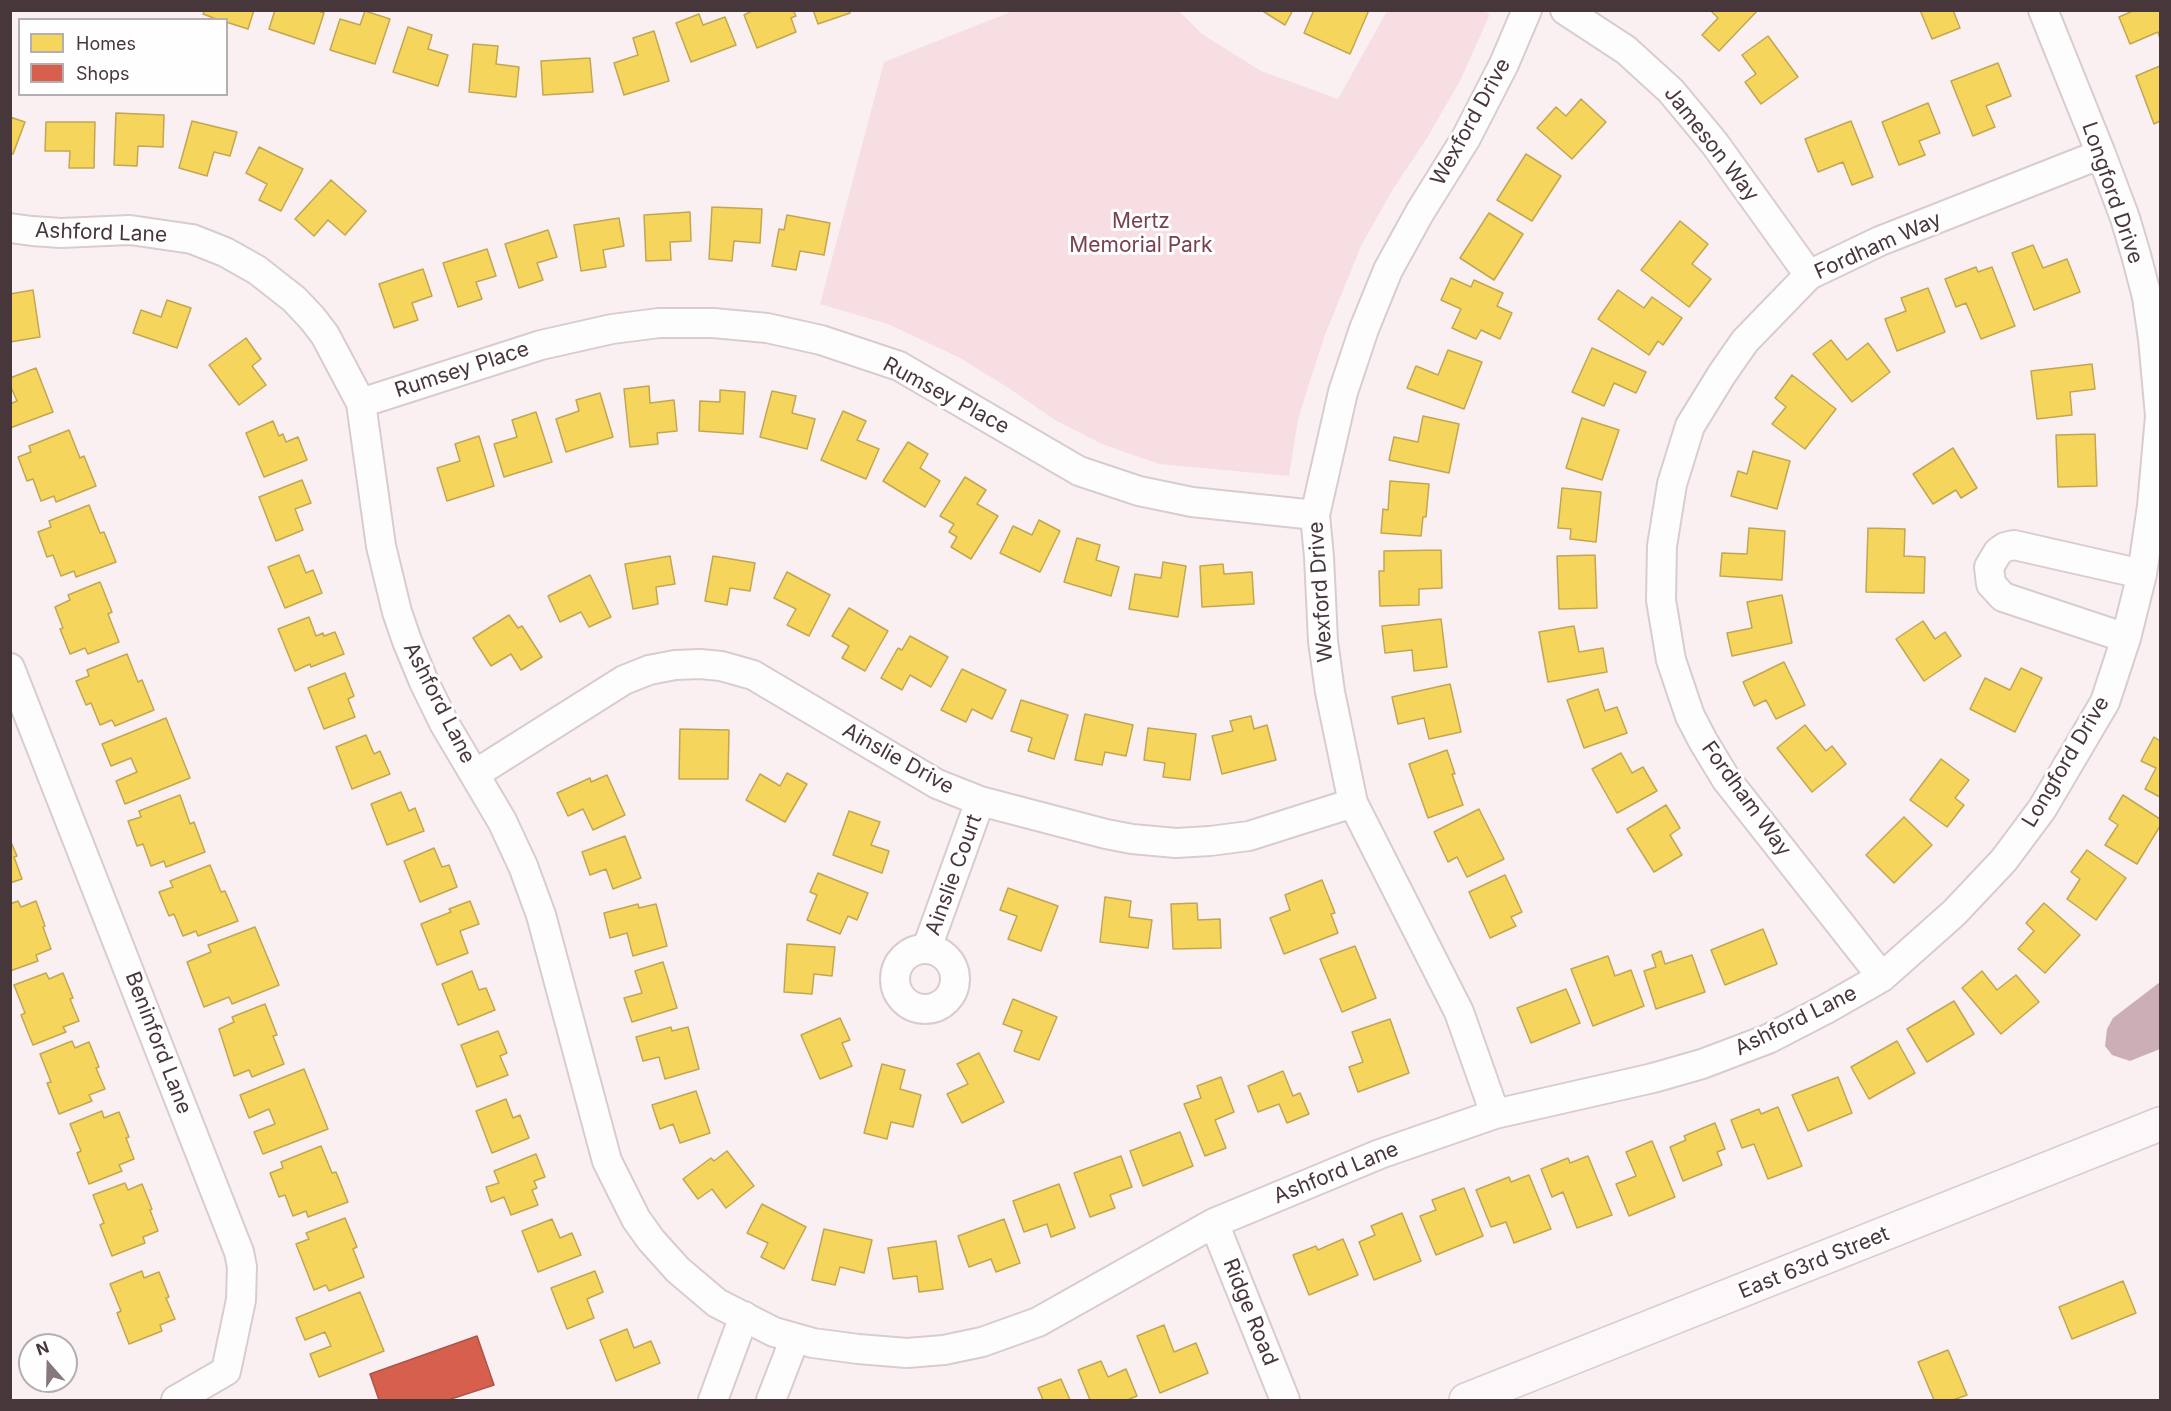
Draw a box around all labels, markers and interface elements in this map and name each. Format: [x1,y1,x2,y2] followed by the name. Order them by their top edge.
[18,18,228,96] legend
[76,33,136,54] text: Homes
[1426,54,1516,190] street label: Wexford Drive
[76,63,130,84] text: Shops
[1658,81,1764,207] street label: Jameson Way
[2076,119,2148,267] street label: Longford Drive
[1811,207,1945,285] street label: Fordham Way
[1069,209,1213,259] park label: Mertz Memorial Park
[34,218,168,248] street label: Ashford Lane
[392,336,532,404] street label: Rumsey Place
[879,352,1013,440] street label: Rumsey Place
[1303,521,1339,663] street label: Wexford Drive
[398,638,480,768] street label: Ashford Lane
[2017,692,2115,832] street label: Longford Drive
[838,718,958,800] street label: Ainslie Drive
[1696,737,1796,861] street label: Fordham Way
[920,811,988,939] street label: Ainslie Court
[119,968,197,1118] street label: Beninford Lane
[1731,981,1861,1061] street label: Ashford Lane
[1270,1137,1402,1209] street label: Ashford Lane
[1735,1221,1893,1305] street label: East 63rd Street
[1217,1255,1283,1369] street label: Ridge Road
[18,1333,78,1393] north arrow
[33,1336,52,1359] text: N

